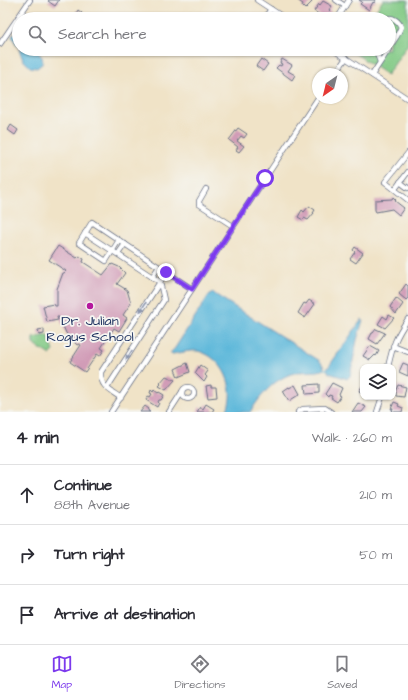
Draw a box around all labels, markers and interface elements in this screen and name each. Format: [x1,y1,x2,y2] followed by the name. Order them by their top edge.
[12,12,396,56] search box
[26,23,48,45] icon: search
[58,24,147,45] text: Search here
[312,68,348,104] north arrow
[256,169,274,187] route start
[157,263,175,281] route end
[85,301,95,311] marker: Dr. Julian Rogus School
[140,301,147,313] one-way arrow
[46,311,134,347] place label: Dr. Julian Rogus School
[125,349,133,360] one-way arrow
[360,364,396,400] map controls
[360,364,396,400] button: layers
[16,426,59,450] text: 4 min
[312,429,392,447] text: Walk · 260 m
[54,475,112,496] text: Continue
[16,484,38,506] icon: ahead
[359,486,392,504] text: 210 m
[54,496,130,514] text: 88th Avenue
[16,544,38,566] icon: right
[54,544,125,565] text: Turn right
[359,546,392,564] text: 50 m
[16,604,38,626] icon: arrive
[54,604,195,625] text: Arrive at destination
[51,653,73,692] tab: Map
[174,653,226,692] tab: Directions
[327,653,357,692] tab: Saved

